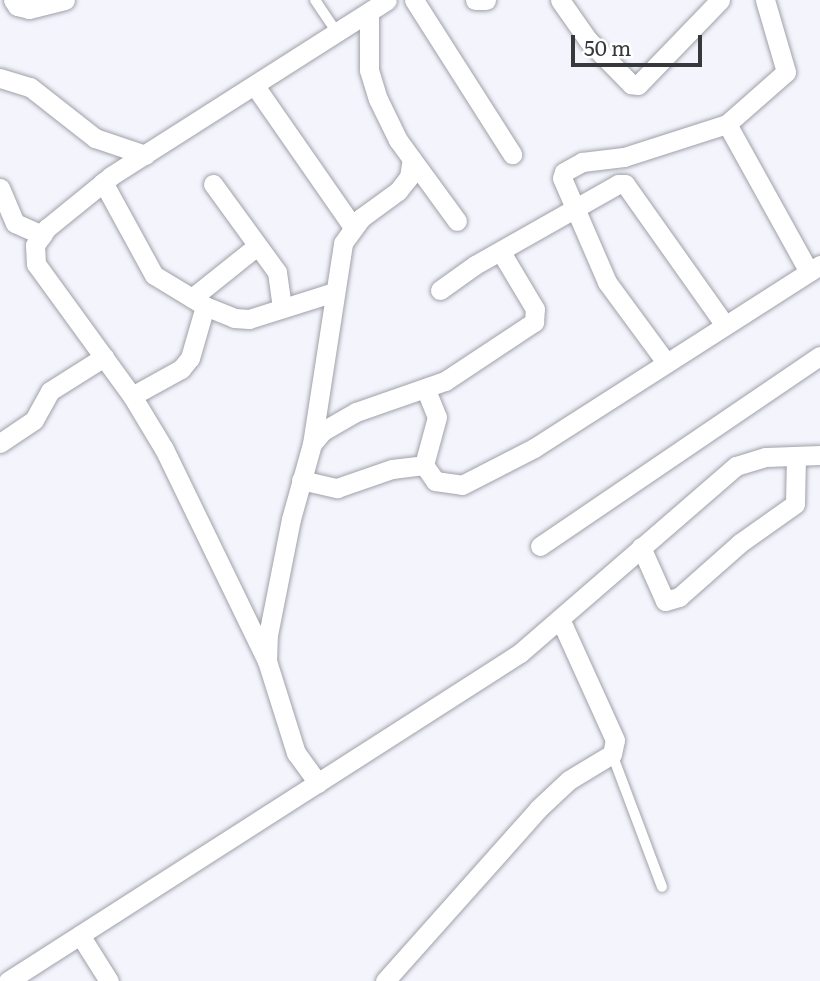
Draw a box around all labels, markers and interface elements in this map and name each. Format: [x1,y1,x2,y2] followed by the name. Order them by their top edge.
[575,21,706,65] scale bar
[584,31,631,62] text: 50 m

